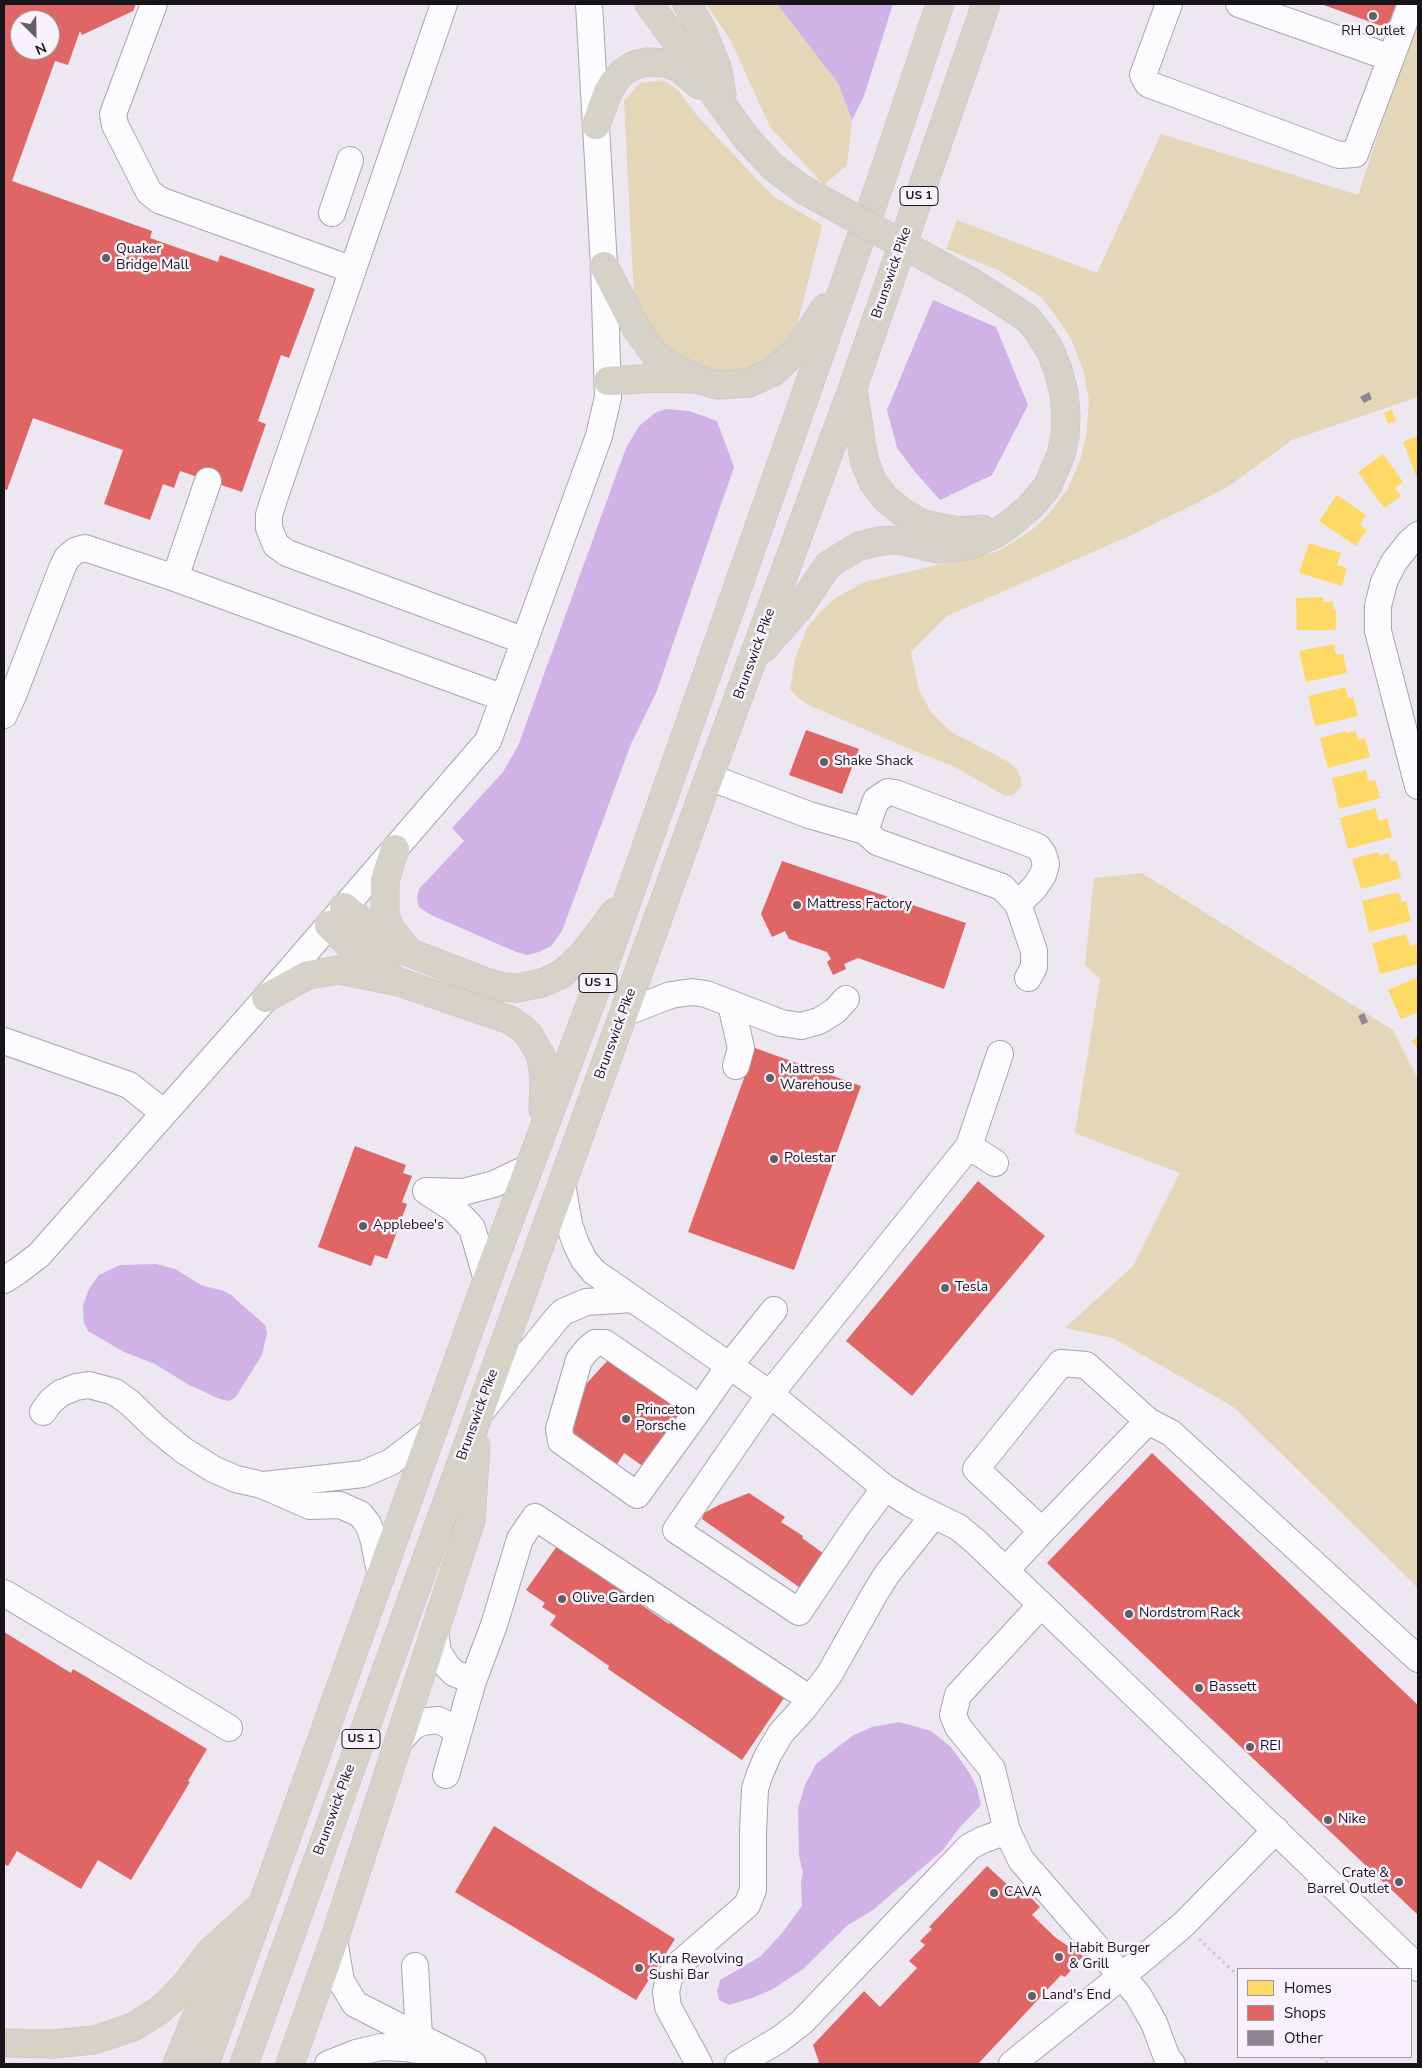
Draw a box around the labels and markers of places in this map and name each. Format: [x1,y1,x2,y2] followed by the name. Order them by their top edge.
[1367,10,1379,22] marker: RH Outlet
[1341,24,1405,40] place label: RH Outlet
[116,242,189,274] place label: Quaker Bridge Mall
[100,252,112,264] marker: Quaker Bridge Mall
[834,754,913,770] place label: Shake Shack
[818,756,830,768] marker: Shake Shack
[807,897,912,913] place label: Mattress Factory
[791,899,803,911] marker: Mattress Factory
[780,1062,852,1094] place label: Mattress Warehouse
[764,1072,776,1084] marker: Mattress Warehouse
[784,1151,836,1167] place label: Polestar
[768,1153,780,1165] marker: Polestar
[373,1218,444,1234] place label: Applebee's
[357,1220,369,1232] marker: Applebee's
[955,1280,988,1296] place label: Tesla
[939,1282,951,1294] marker: Tesla
[636,1403,695,1435] place label: Princeton Porsche
[620,1413,632,1425] marker: Princeton Porsche
[572,1591,654,1607] place label: Olive Garden
[556,1593,568,1605] marker: Olive Garden
[1139,1606,1240,1622] place label: Nordstrom Rack
[1123,1608,1135,1620] marker: Nordstrom Rack
[1209,1680,1256,1696] place label: Bassett
[1193,1682,1205,1694] marker: Bassett
[1260,1739,1281,1755] place label: REI
[1244,1741,1256,1753] marker: REI
[1338,1812,1366,1828] place label: Nike
[1322,1814,1334,1826] marker: Nike
[1307,1866,1389,1898] place label: Crate & Barrel Outlet
[1393,1876,1405,1888] marker: Crate & Barrel Outlet
[1004,1885,1042,1901] place label: CAVA
[988,1887,1000,1899] marker: CAVA
[1069,1941,1150,1974] place label: Habit Burger & Grill
[1053,1951,1065,1963] marker: Habit Burger & Grill
[649,1952,743,1984] place label: Kura Revolving Sushi Bar
[633,1962,645,1974] marker: Kura Revolving Sushi Bar
[1042,1988,1111,2004] place label: Land's End
[1026,1990,1038,2002] marker: Land's End

